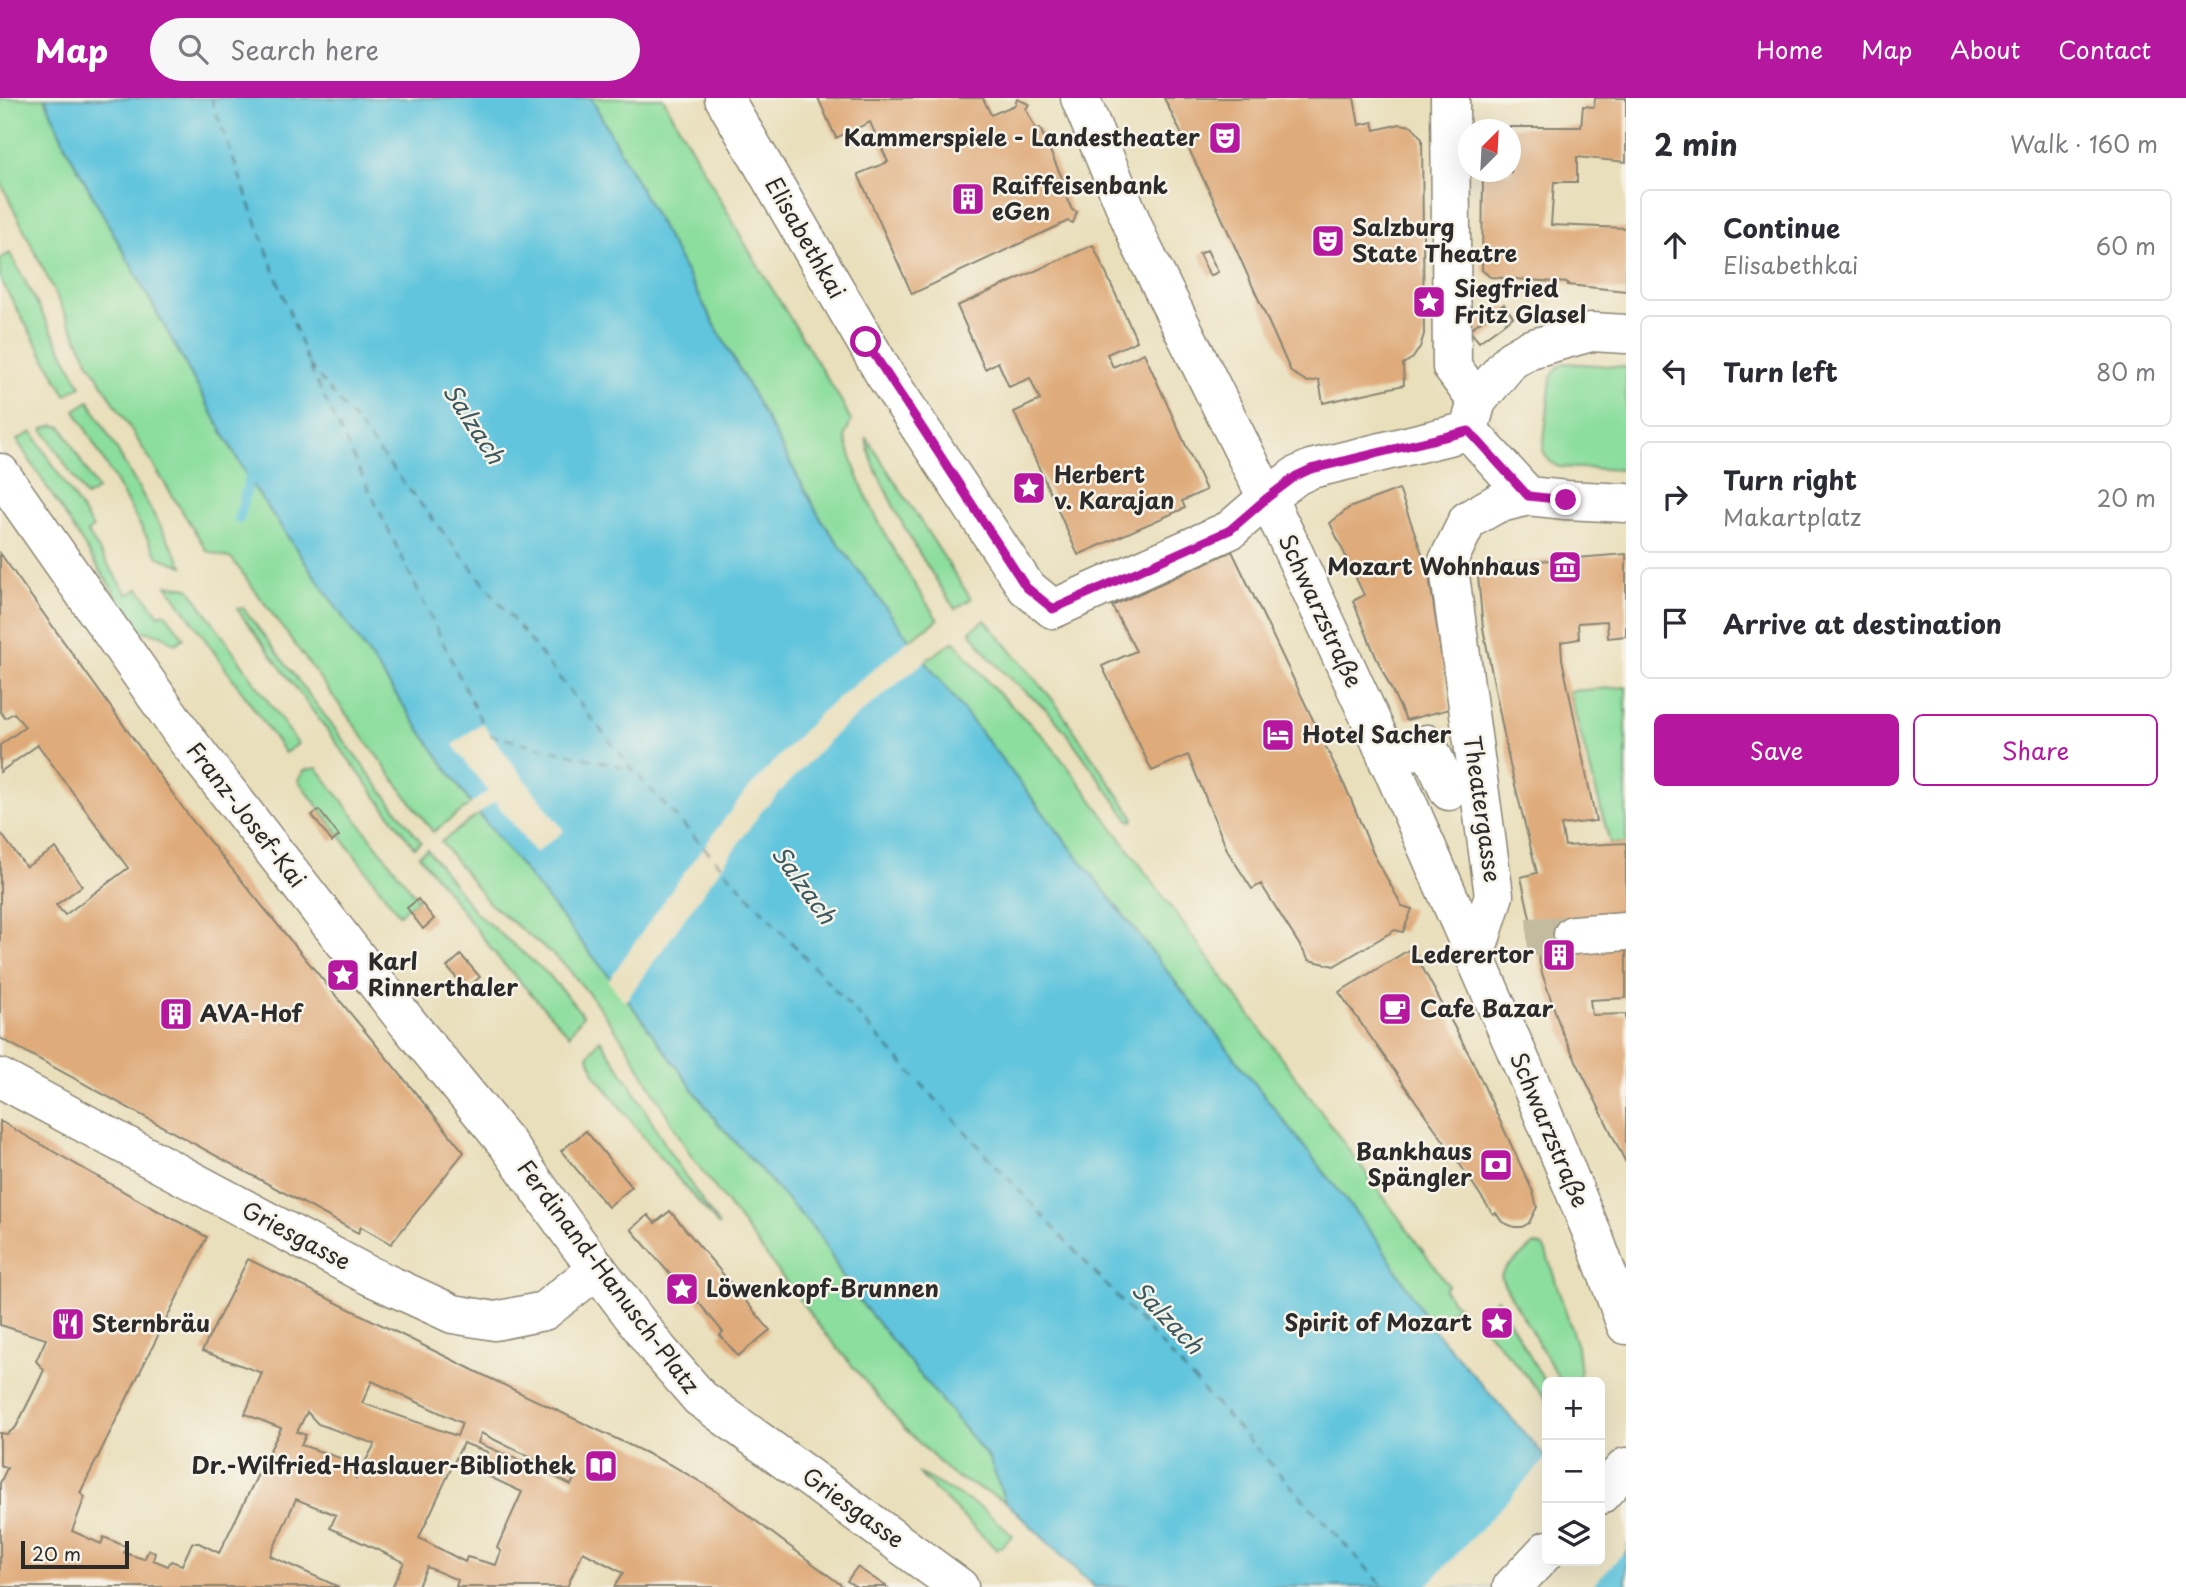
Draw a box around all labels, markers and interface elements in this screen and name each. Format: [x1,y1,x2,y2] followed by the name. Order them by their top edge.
[150,18,640,81] search box
[35,24,108,74] text: Map
[174,30,212,68] icon: search
[230,30,379,69] text: Search here
[1756,31,1823,67] text: Home
[1861,31,1912,67] text: Map
[1950,31,2020,67] text: About
[2058,31,2151,67] text: Contact
[844,119,1200,154] place label: Kammerspiele - Landestheater
[1206,119,1244,157] theatre icon: Kammerspiele - Landestheater
[1458,119,1521,182] north arrow
[1654,121,1738,166] text: 2 min
[2010,126,2158,161] text: Walk · 160 m
[992,167,1169,228] place label: Raiffeisenbank eGen
[757,170,855,305] street label: Elisabethkai
[949,180,987,218] building icon: Raiffeisenbank eGen
[1723,208,1840,247] text: Continue
[1352,209,1518,270] place label: Salzburg State Theatre
[1309,222,1347,260] theatre icon: Salzburg State Theatre
[1656,226,1694,264] icon: ahead
[2096,228,2156,263] text: 60 m
[1723,247,1858,282] text: Elisabethkai
[1454,270,1586,331] place label: Siegfried Fritz Glasel
[1410,283,1448,321] place icon: Siegfried Fritz Glasel
[850,326,881,357] route start
[1656,352,1694,390] icon: left
[1723,352,1838,391] text: Turn left
[2096,354,2156,389] text: 80 m
[435,375,515,471] water label: Salzach
[1054,456,1174,517] place label: Herbert v. Karajan
[1723,460,1857,499] text: Turn right
[1010,469,1048,507] place icon: Herbert v. Karajan
[1656,478,1694,516] icon: right
[2097,480,2156,515] text: 20 m
[1550,484,1581,515] route end
[1723,499,1861,534] text: Makartplatz
[1270,528,1372,693] street label: Schwarzstraße
[1327,548,1540,583] place label: Mozart Wohnhaus
[1546,548,1584,586] museum icon: Mozart Wohnhaus
[1656,604,1694,642] icon: arrive
[1723,604,2002,643] text: Arrive at destination
[1654,714,1899,786] button: Save
[1913,714,2158,786] button: Share
[1259,716,1297,754] hotel icon: Hotel Sacher
[1302,716,1452,751] place label: Hotel Sacher
[1456,733,1511,884] street label: Theatergasse
[179,734,315,894] street label: Franz-Josef-Kai
[764,837,846,932] water label: Salzach
[1411,936,1534,971] place label: Lederertor
[1540,936,1578,974] building icon: Lederertor
[368,943,518,1004] place label: Karl Rinnerthaler
[324,956,362,994] place icon: Karl Rinnerthaler
[1376,990,1414,1028] cafe icon: Cafe Bazar
[1420,990,1554,1025] place label: Cafe Bazar
[157,995,195,1033] building icon: AVA-Hof
[200,995,304,1030] place label: AVA-Hof
[1502,1046,1599,1213] street label: Schwarzstraße
[1356,1133,1472,1194] place label: Bankhaus Spängler
[1477,1146,1515,1184] bank icon: Bankhaus Spängler
[510,1152,709,1400] street label: Ferdinand-Hanusch-Platz
[236,1191,357,1278] street label: Griesgasse
[663,1270,701,1308] place icon: Löwenkopf-Brunnen
[706,1270,939,1305] place label: Löwenkopf-Brunnen
[1124,1272,1213,1362] water label: Salzach
[1285,1304,1472,1339] place label: Spirit of Mozart
[1478,1304,1516,1342] place icon: Spirit of Mozart
[49,1305,87,1343] restaurant icon: Sternbräu
[92,1305,210,1340] place label: Sternbräu
[1542,1377,1605,1566] map controls
[1542,1377,1605,1440] button: +
[1542,1440,1605,1503] button: −
[191,1447,576,1482] place label: Dr.-Wilfried-Haslauer-Bibliothek
[582,1447,620,1485] library icon: Dr.-Wilfried-Haslauer-Bibliothek
[795,1458,912,1556] street label: Griesgasse
[1542,1503,1605,1566] button: layers
[21,1538,130,1570] scale bar
[32,1539,81,1567] text: 20 m

